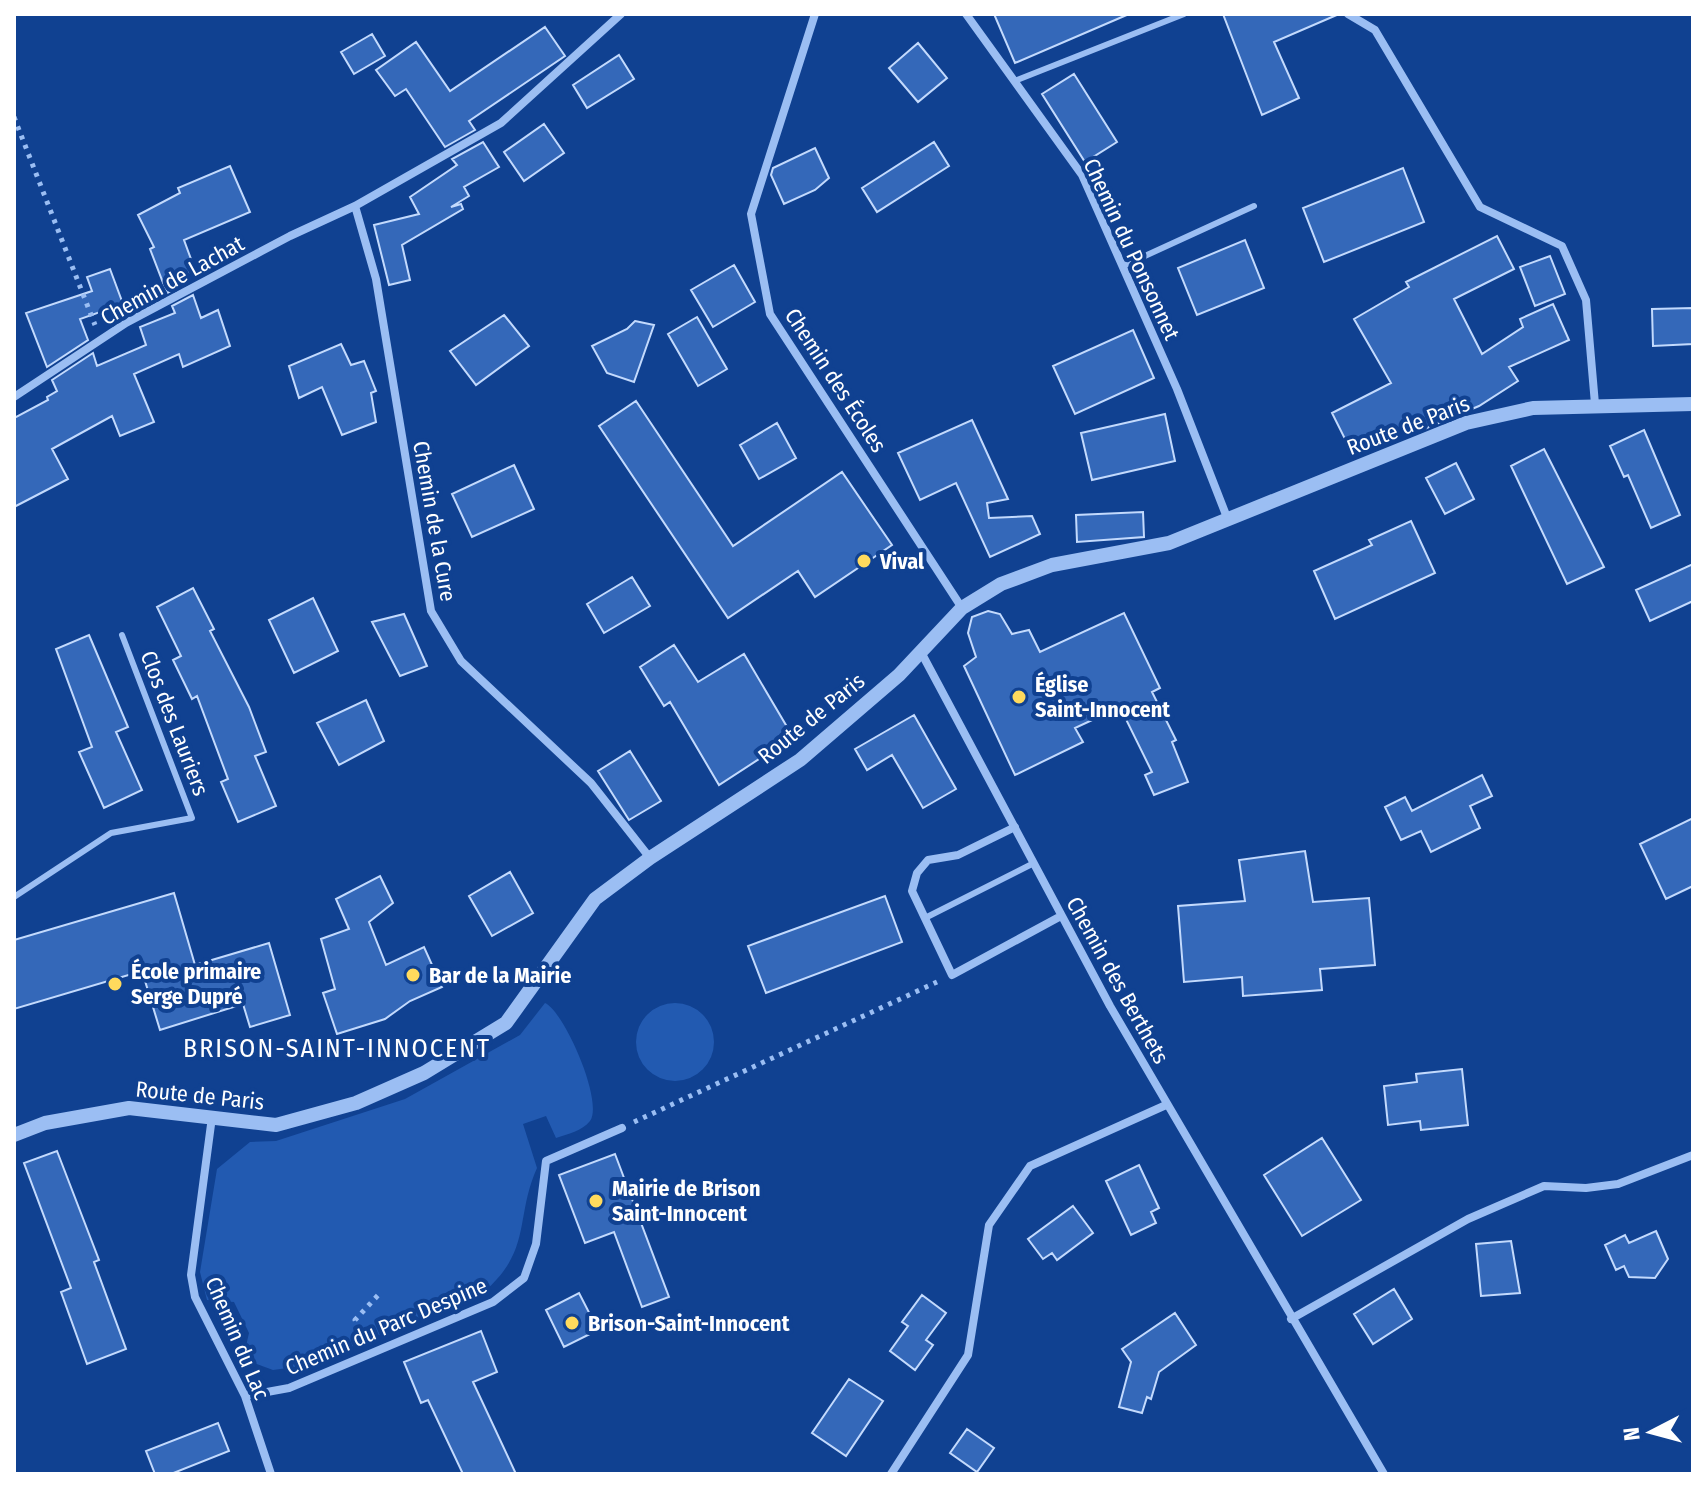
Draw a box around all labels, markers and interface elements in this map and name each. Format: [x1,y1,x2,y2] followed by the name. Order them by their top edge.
[1078,154,1186,345] street label: Chemin du Ponsonnet
[96,229,249,331] street label: Chemin de Lachat
[779,303,892,457] street label: Chemin des Écoles
[1343,390,1473,461] street label: Route de Paris
[407,439,462,603] street label: Chemin de la Cure
[879,548,925,575] place label: Vival
[855,552,873,570] marker: Vival
[135,647,215,799] street label: Clos des Lauriers
[753,667,870,770] street label: Route de Paris
[1035,671,1170,723] place label: Église Saint-Innocent
[1010,688,1028,706] marker: Église Saint-Innocent
[1060,892,1175,1068] street label: Chemin des Berthets
[131,958,261,1010] place label: École primaire Serge Dupré
[429,962,571,989] place label: Bar de la Mairie
[404,966,422,984] marker: Bar de la Mairie
[106,975,124,993] marker: École primaire Serge Dupré
[183,1033,491,1064] district label: BRISON-SAINT-INNOCENT
[134,1075,266,1116] street label: Route de Paris
[612,1175,761,1227] place label: Mairie de Brison Saint-Innocent
[587,1192,605,1210] marker: Mairie de Brison Saint-Innocent
[281,1272,491,1381] street label: Chemin du Parc Despine
[200,1273,276,1404] street label: Chemin du Lac
[588,1310,790,1337] place label: Brison-Saint-Innocent
[563,1314,581,1332] marker: Brison-Saint-Innocent
[1611,1392,1691,1472] north arrow
[1617,1426,1646,1442] text: N

